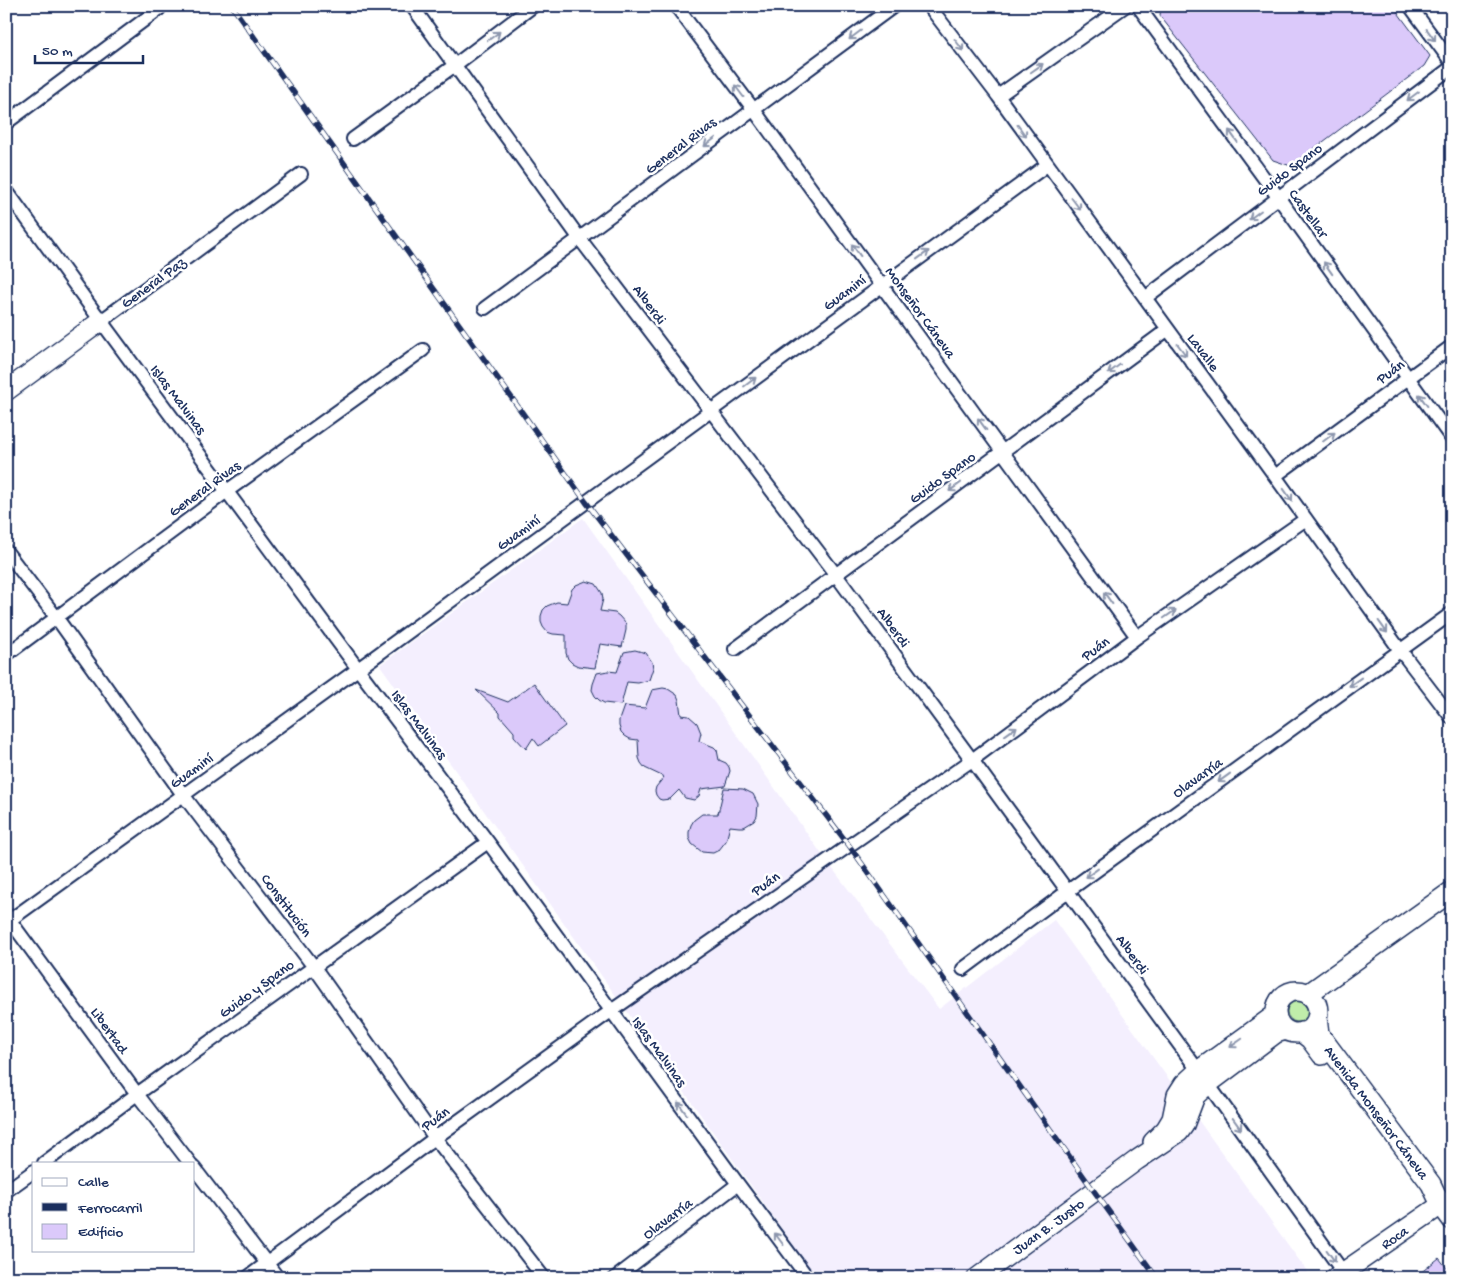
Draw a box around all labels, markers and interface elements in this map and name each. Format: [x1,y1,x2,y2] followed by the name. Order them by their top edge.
[1426,28,1436,42] one-way arrow
[848,30,862,40] one-way arrow
[487,31,501,41] one-way arrow
[35,32,142,64] scale bar
[953,38,964,51] one-way arrow
[42,43,73,61] text: 50 m
[1030,63,1044,73] one-way arrow
[734,84,744,98] one-way arrow
[1406,91,1420,101] one-way arrow
[642,114,721,179] street label: General Rivas
[1017,124,1027,138] one-way arrow
[1228,129,1238,143] one-way arrow
[704,137,717,148] one-way arrow
[1254,140,1327,201] street label: Guido Spano
[1284,186,1332,244] street label: Castellar
[1071,197,1081,211] one-way arrow
[1248,210,1262,220] one-way arrow
[851,243,861,257] one-way arrow
[916,250,930,260] one-way arrow
[118,254,190,313] street label: General Paz
[1323,261,1333,275] one-way arrow
[880,264,959,363] street label: Monseñor Cáneva
[820,271,871,316] street label: Guaminí
[628,282,669,329] street label: Alberdi
[1182,331,1223,376] street label: Lavalle
[1177,343,1187,357] one-way arrow
[1373,356,1409,390] street label: Puán
[145,362,210,439] street label: Islas Malvinas
[1107,364,1121,374] one-way arrow
[743,377,757,387] one-way arrow
[1418,393,1428,407] one-way arrow
[977,417,987,431] one-way arrow
[1322,431,1335,442] one-way arrow
[907,448,980,509] street label: Guido Spano
[166,457,245,522] street label: General Rivas
[948,482,962,492] one-way arrow
[1283,487,1294,501] one-way arrow
[494,511,545,555] street label: Guaminí
[1103,592,1114,605] one-way arrow
[872,605,913,652] street label: Alberdi
[1163,609,1177,619] one-way arrow
[1378,619,1388,633] one-way arrow
[1078,633,1114,667] street label: Puán
[1348,677,1362,687] one-way arrow
[386,687,451,764] street label: Islas Malvinas
[1004,725,1017,736] one-way arrow
[167,749,218,793] street label: Guaminí
[1169,754,1227,803] street label: Olavarría
[1217,773,1231,783] one-way arrow
[748,868,784,901] street label: Puán
[1085,868,1099,878] one-way arrow
[256,871,315,941] street label: Constitución
[1111,932,1152,979] street label: Alberdi
[216,956,298,1023] street label: Guido y Spano
[86,1004,132,1059] street label: Libertad
[627,1013,690,1091] street label: Islas Malvinas
[1230,1038,1243,1049] one-way arrow
[1319,1043,1432,1184] street label: Avenida Monseñor Cáneva
[677,1101,687,1115] one-way arrow
[418,1103,454,1137] street label: Puán
[1231,1116,1242,1130] one-way arrow
[32,1162,195,1252] legend
[78,1174,109,1192] text: Calle
[640,1195,697,1244] street label: Olavarría
[1010,1195,1089,1260] street label: Juan B. Justo
[77,1200,142,1218] text: Ferrocarril
[1378,1223,1413,1254] street label: Roca
[78,1224,124,1242] text: Edificio
[773,1233,784,1246] one-way arrow
[1326,1248,1336,1262] one-way arrow

